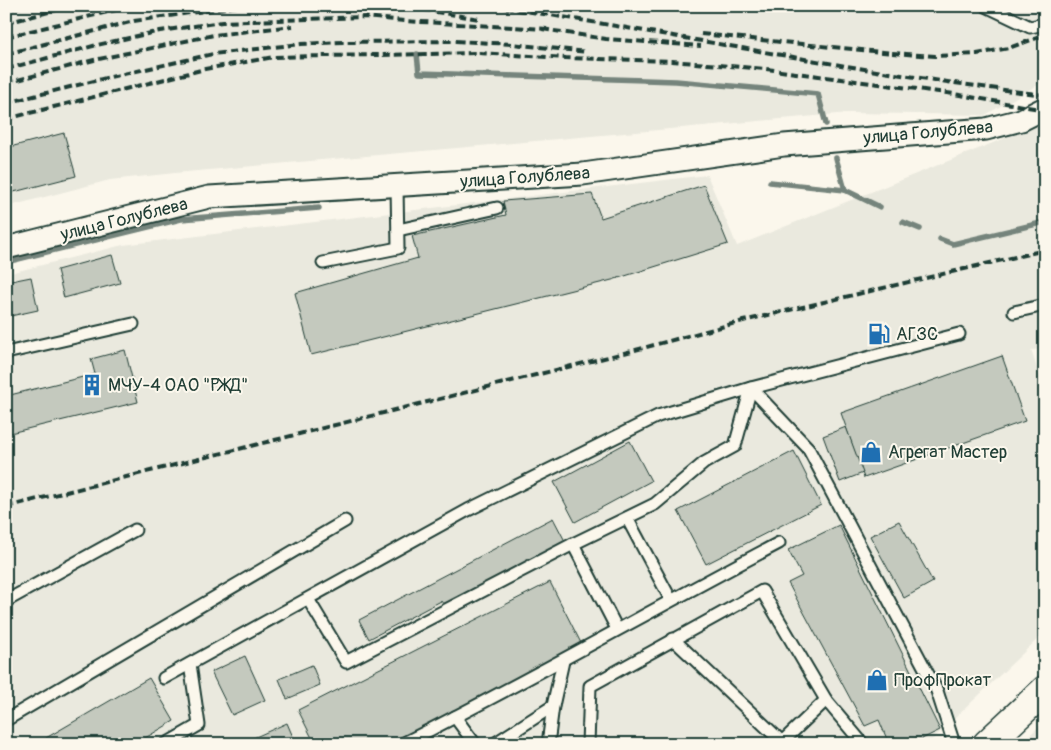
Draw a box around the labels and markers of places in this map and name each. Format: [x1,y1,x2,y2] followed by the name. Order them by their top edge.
[866,321,892,347] fuel station icon: АГЗС
[896,323,938,346] place label: АГЗС
[79,372,105,398] building icon: МЧУ-4 ОАО "РЖД"
[108,374,248,397] place label: МЧУ-4 ОАО "РЖД"
[858,439,884,465] shop icon: Агрегат Мастер
[888,441,1007,464] place label: Агрегат Мастер
[864,667,890,693] shop icon: ПрофПрокат
[894,669,991,692] place label: ПрофПрокат

